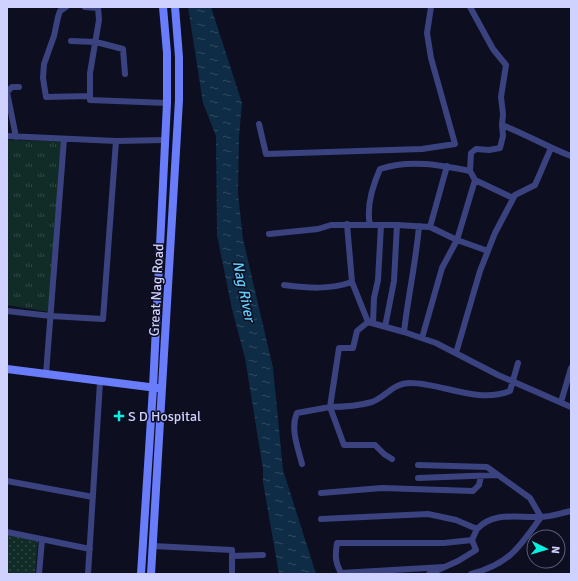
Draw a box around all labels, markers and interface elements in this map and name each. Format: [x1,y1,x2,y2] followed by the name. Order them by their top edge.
[146,243,167,337] street label: Great Nag Road
[229,259,260,325] water label: Nag River
[128,408,201,425] place label: S D Hospital
[113,410,125,422] marker: S D Hospital
[526,529,566,569] north arrow
[549,545,562,554] text: N

